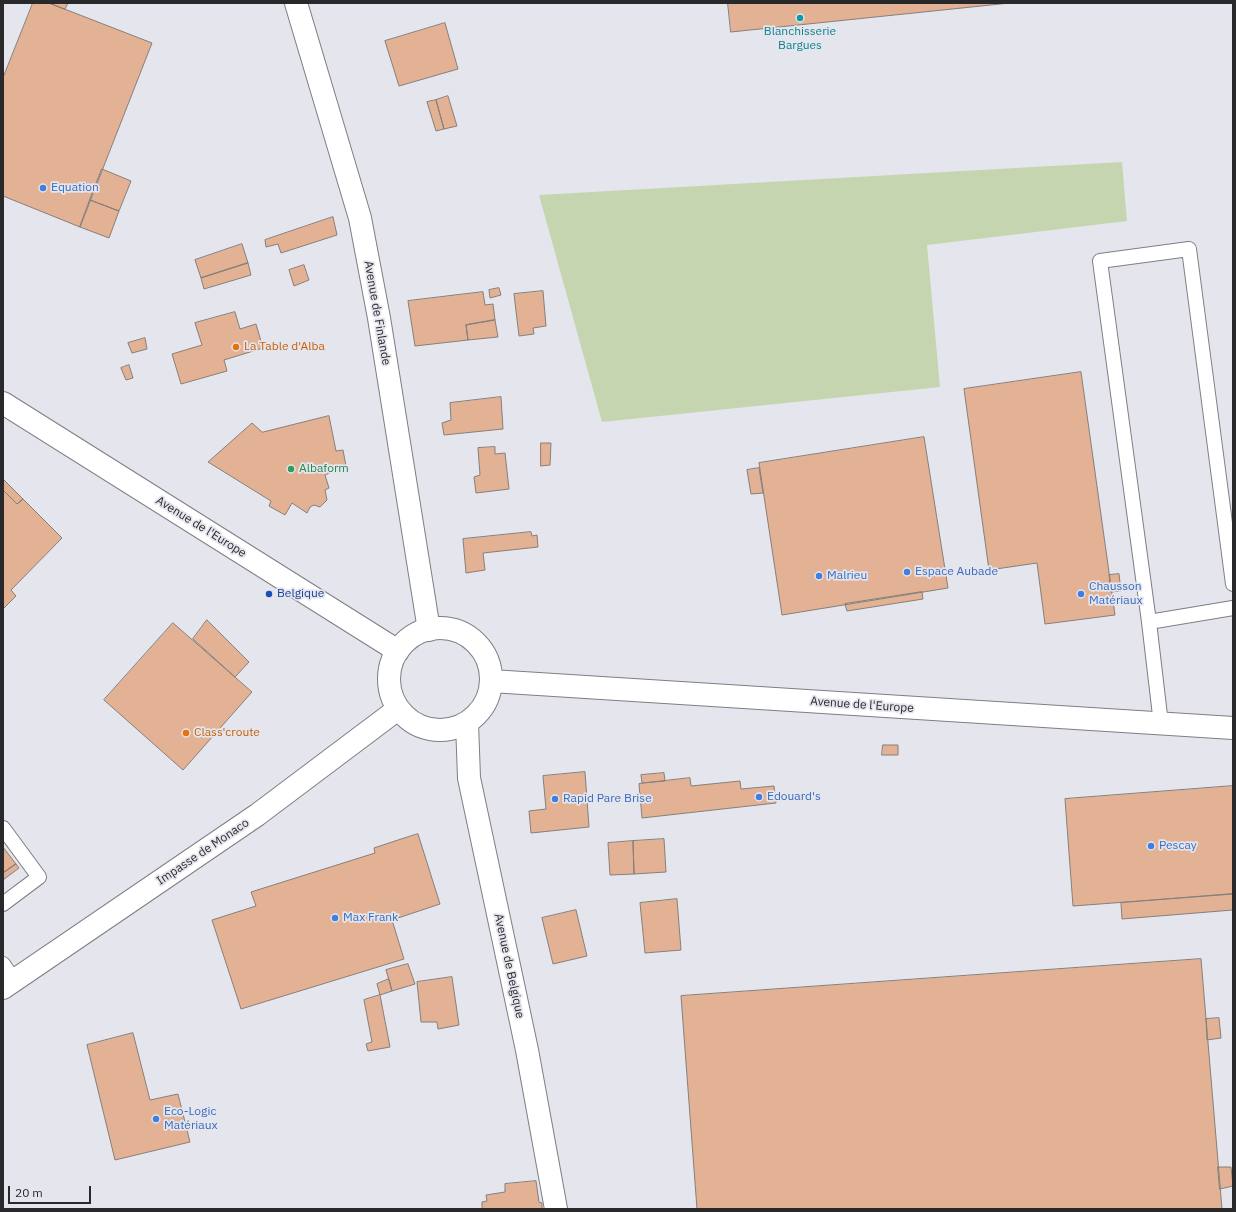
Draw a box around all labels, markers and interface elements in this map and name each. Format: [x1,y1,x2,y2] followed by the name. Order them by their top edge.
[795,13,805,23] marker: Blanchisserie Bargues
[764,25,836,53] place label: Blanchisserie Bargues
[51,181,99,195] place label: Equation
[38,183,48,193] marker: Equation
[361,260,393,366] street label: Avenue de Finlande
[244,340,325,354] place label: La Table d'Alba
[231,342,241,352] marker: La Table d'Alba
[299,462,349,476] place label: Albaform
[286,464,296,474] marker: Albaform
[153,493,249,561] street label: Avenue de l'Europe
[915,565,998,579] place label: Espace Aubade
[902,567,912,577] marker: Espace Aubade
[827,569,867,583] place label: Malrieu
[814,571,824,581] marker: Malrieu
[1089,580,1143,608] place label: Chausson Matériaux
[277,587,324,601] place label: Belgique
[264,589,274,599] marker: Belgique
[1076,589,1086,599] marker: Chausson Matériaux
[810,694,914,716] street label: Avenue de l'Europe
[194,726,260,740] place label: Class'croute
[181,728,191,738] marker: Class'croute
[767,790,821,804] place label: Edouard's
[563,792,652,806] place label: Rapid Pare Brise
[754,792,764,802] marker: Edouard's
[550,794,560,804] marker: Rapid Pare Brise
[154,816,252,888] street label: Impasse de Monaco
[1159,839,1197,853] place label: Pescay
[1146,841,1156,851] marker: Pescay
[343,911,398,925] place label: Max Frank
[491,912,527,1020] street label: Avenue de Belgique
[330,913,340,923] marker: Max Frank
[164,1105,218,1133] place label: Eco-Logic Matériaux
[151,1114,161,1124] marker: Eco-Logic Matériaux
[10,1178,93,1204] scale bar
[15,1185,43,1200] text: 20 m

